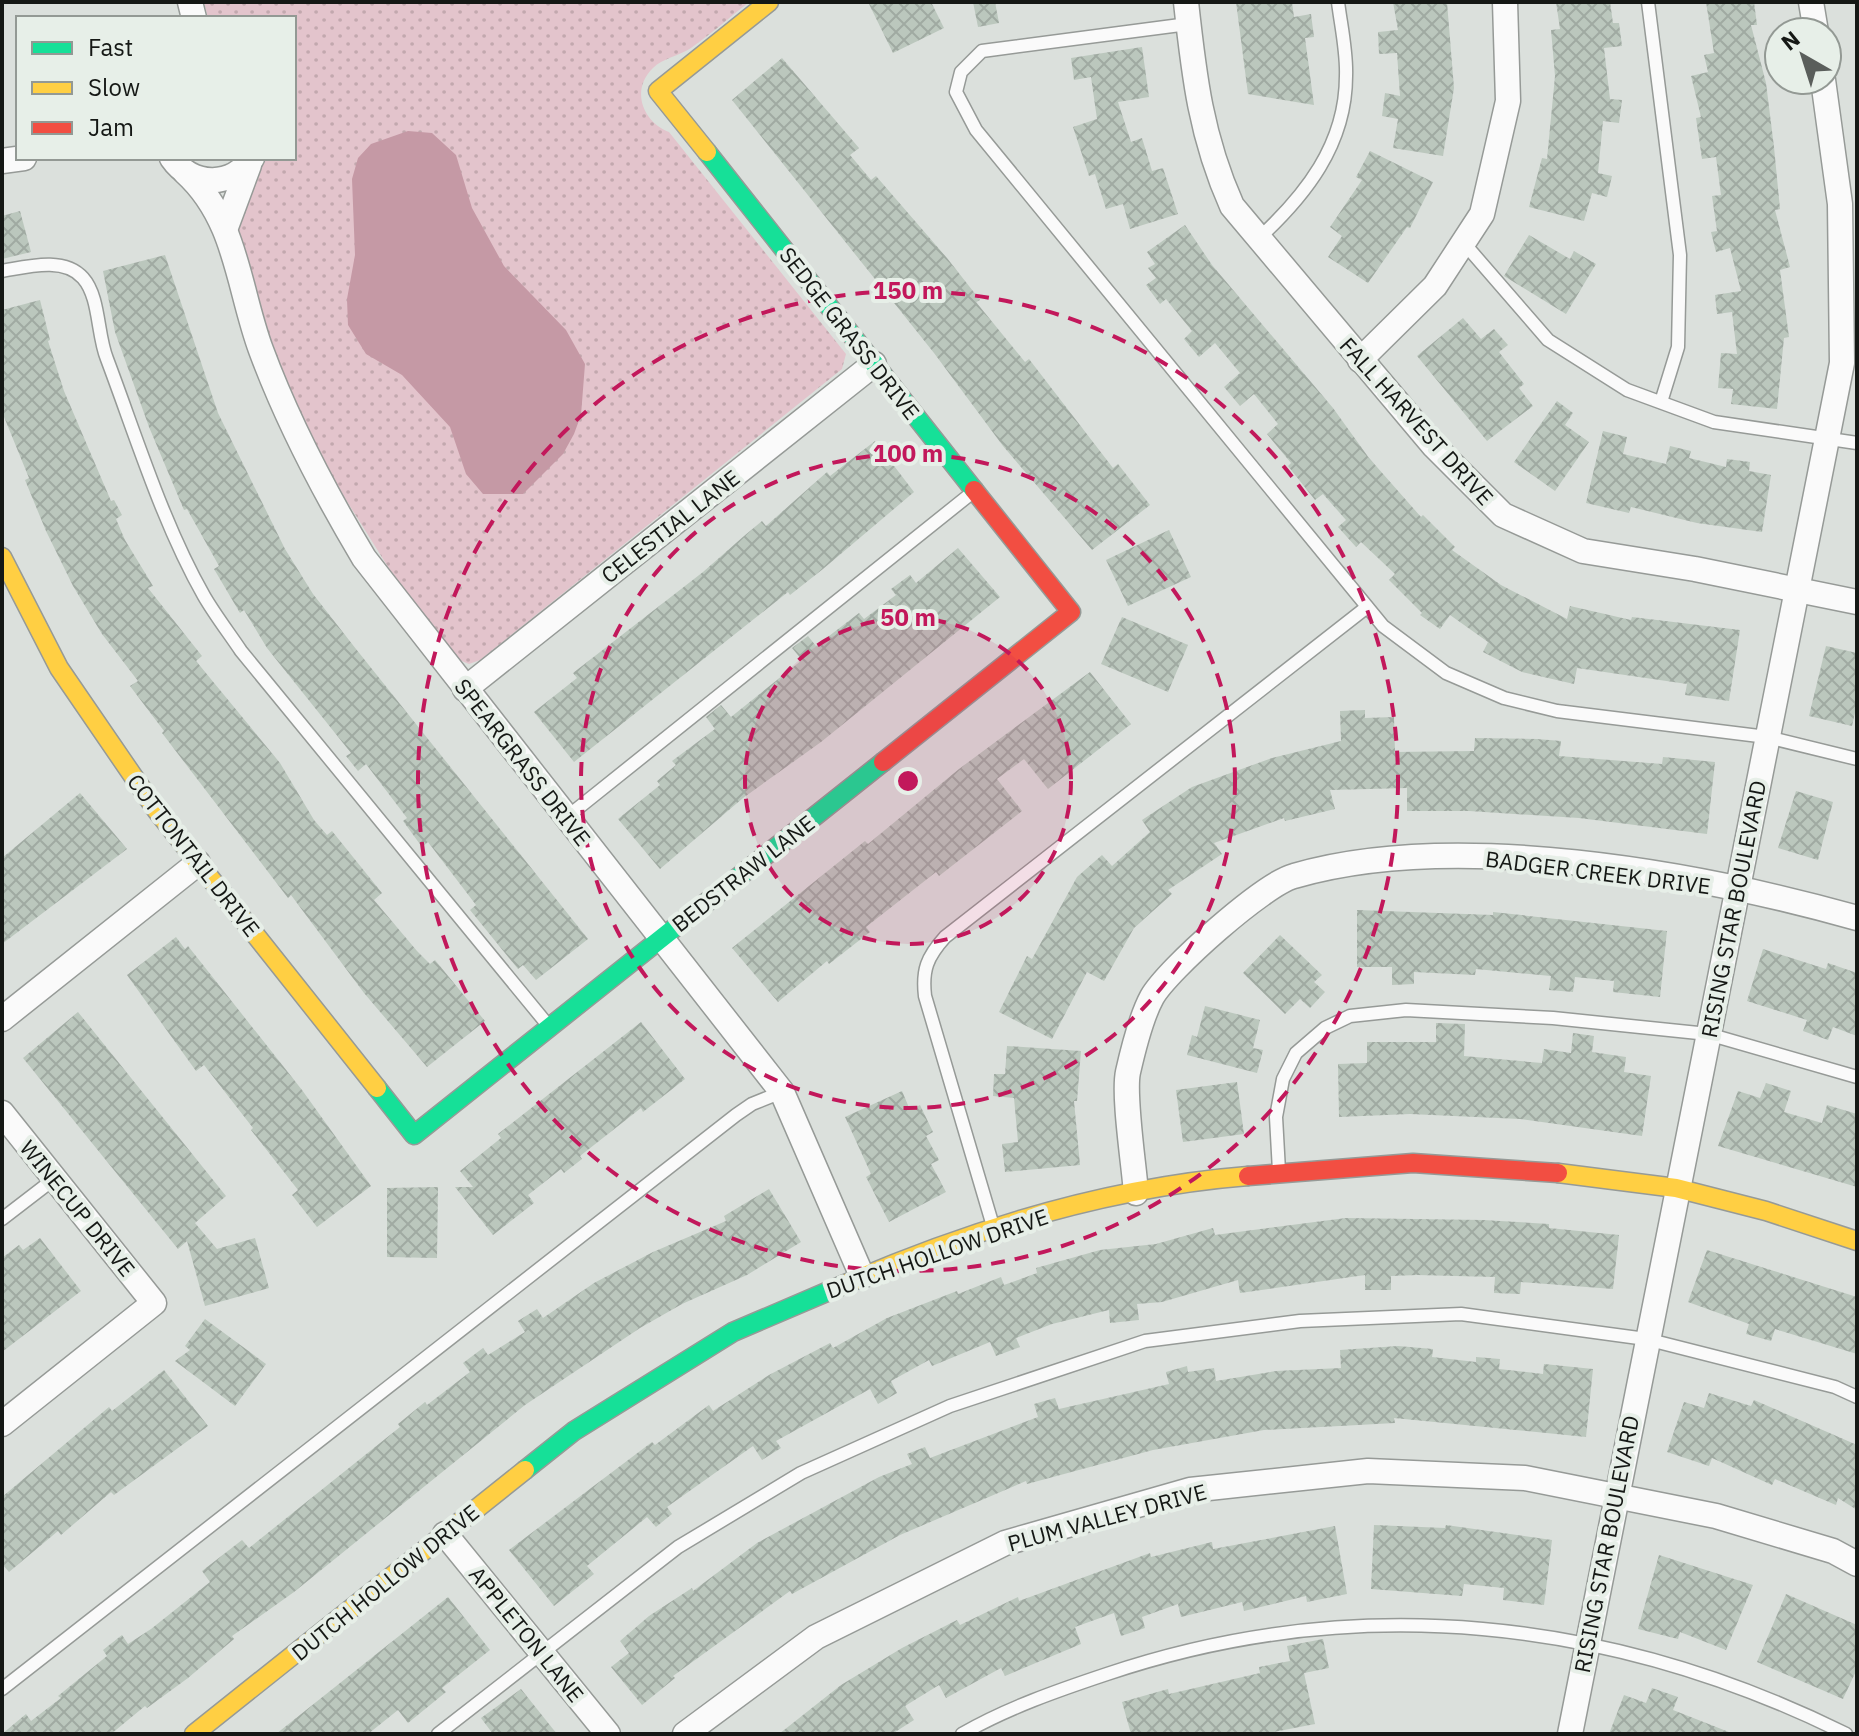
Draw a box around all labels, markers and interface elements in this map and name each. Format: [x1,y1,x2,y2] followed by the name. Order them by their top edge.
[16,16,296,160] legend
[1763,16,1843,96] north arrow
[1775,24,1805,56] text: N
[88,31,133,63] text: Fast
[88,71,140,103] text: Slow
[88,111,134,143] text: Jam
[773,241,927,425] street label: SEDGE GRASS DRIVE
[873,274,943,306] text: 150 m
[1334,331,1500,511] street label: FALL HARVEST DRIVE
[873,437,943,469] text: 100 m
[595,463,745,589] street label: CELESTIAL LANE
[880,601,936,633] text: 50 m
[449,672,597,852] street label: SPEARGRASS DRIVE
[894,767,922,795] centre of rings
[121,768,267,942] street label: COTTONTAIL DRIVE
[1694,778,1772,1040] street label: RISING STAR BOULEVARD
[666,808,820,938] street label: BEDSTRAW LANE
[1484,844,1712,900] street label: BADGER CREEK DRIVE
[14,1134,142,1282] street label: WINECUP DRIVE
[822,1201,1052,1305] street label: DUTCH HOLLOW DRIVE
[1567,1413,1645,1675] street label: RISING STAR BOULEVARD
[1004,1476,1210,1558] street label: PLUM VALLEY DRIVE
[285,1497,485,1667] street label: DUTCH HOLLOW DRIVE
[463,1560,591,1708] street label: APPLETON LANE

